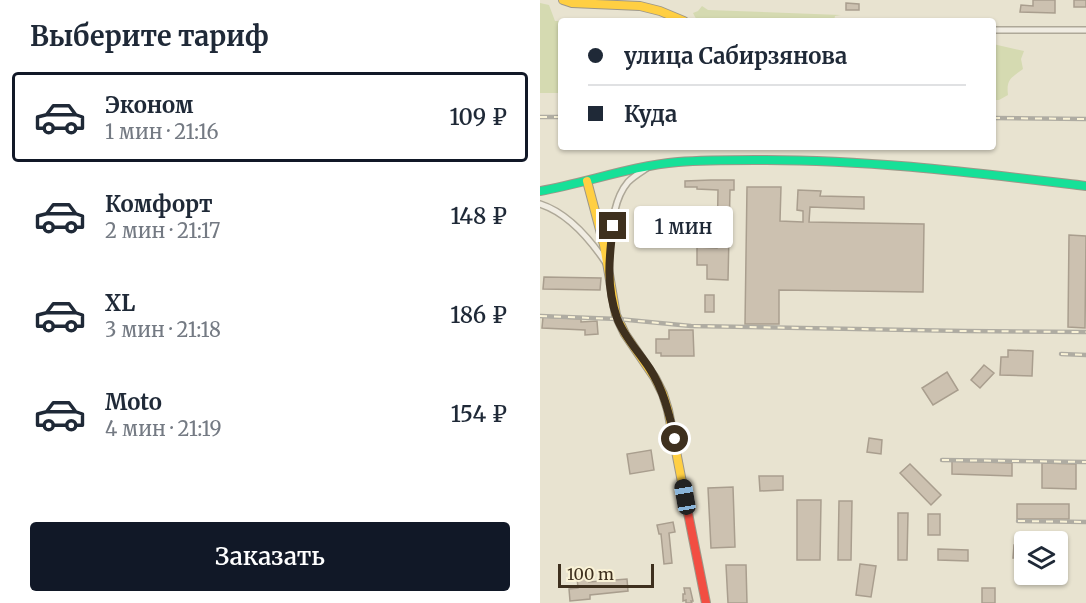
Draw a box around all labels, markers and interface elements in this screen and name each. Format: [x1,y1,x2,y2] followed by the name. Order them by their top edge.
[30,19,269,53] text: Выберите тариф
[624,42,847,70] text: улица Сабирзянова
[33,90,87,144] icon: car
[105,91,193,119] text: Эконом
[624,100,677,128] text: Куда
[449,103,507,131] text: 109 ₽
[105,119,219,144] text: 1 мин · 21:16
[33,189,87,243] icon: car
[105,190,213,218] text: Комфорт
[450,202,507,230] text: 148 ₽
[634,205,733,247] callout: 1 мин
[599,212,626,239] route end
[654,214,713,239] text: 1 мин
[105,218,220,243] text: 2 мин · 21:17
[33,288,87,342] icon: car
[105,289,135,317] text: XL
[450,301,507,329] text: 186 ₽
[105,317,221,342] text: 3 мин · 21:18
[33,387,87,441] icon: car
[105,388,162,416] text: Moto
[451,400,507,428] text: 154 ₽
[105,416,222,441] text: 4 мин · 21:19
[661,425,688,452] route start
[673,478,697,516] car
[30,522,510,591] button: Заказать
[1014,531,1068,585] map controls
[1014,531,1068,585] button: layers
[558,561,654,588] scale bar
[567,564,614,584] text: 100 m

